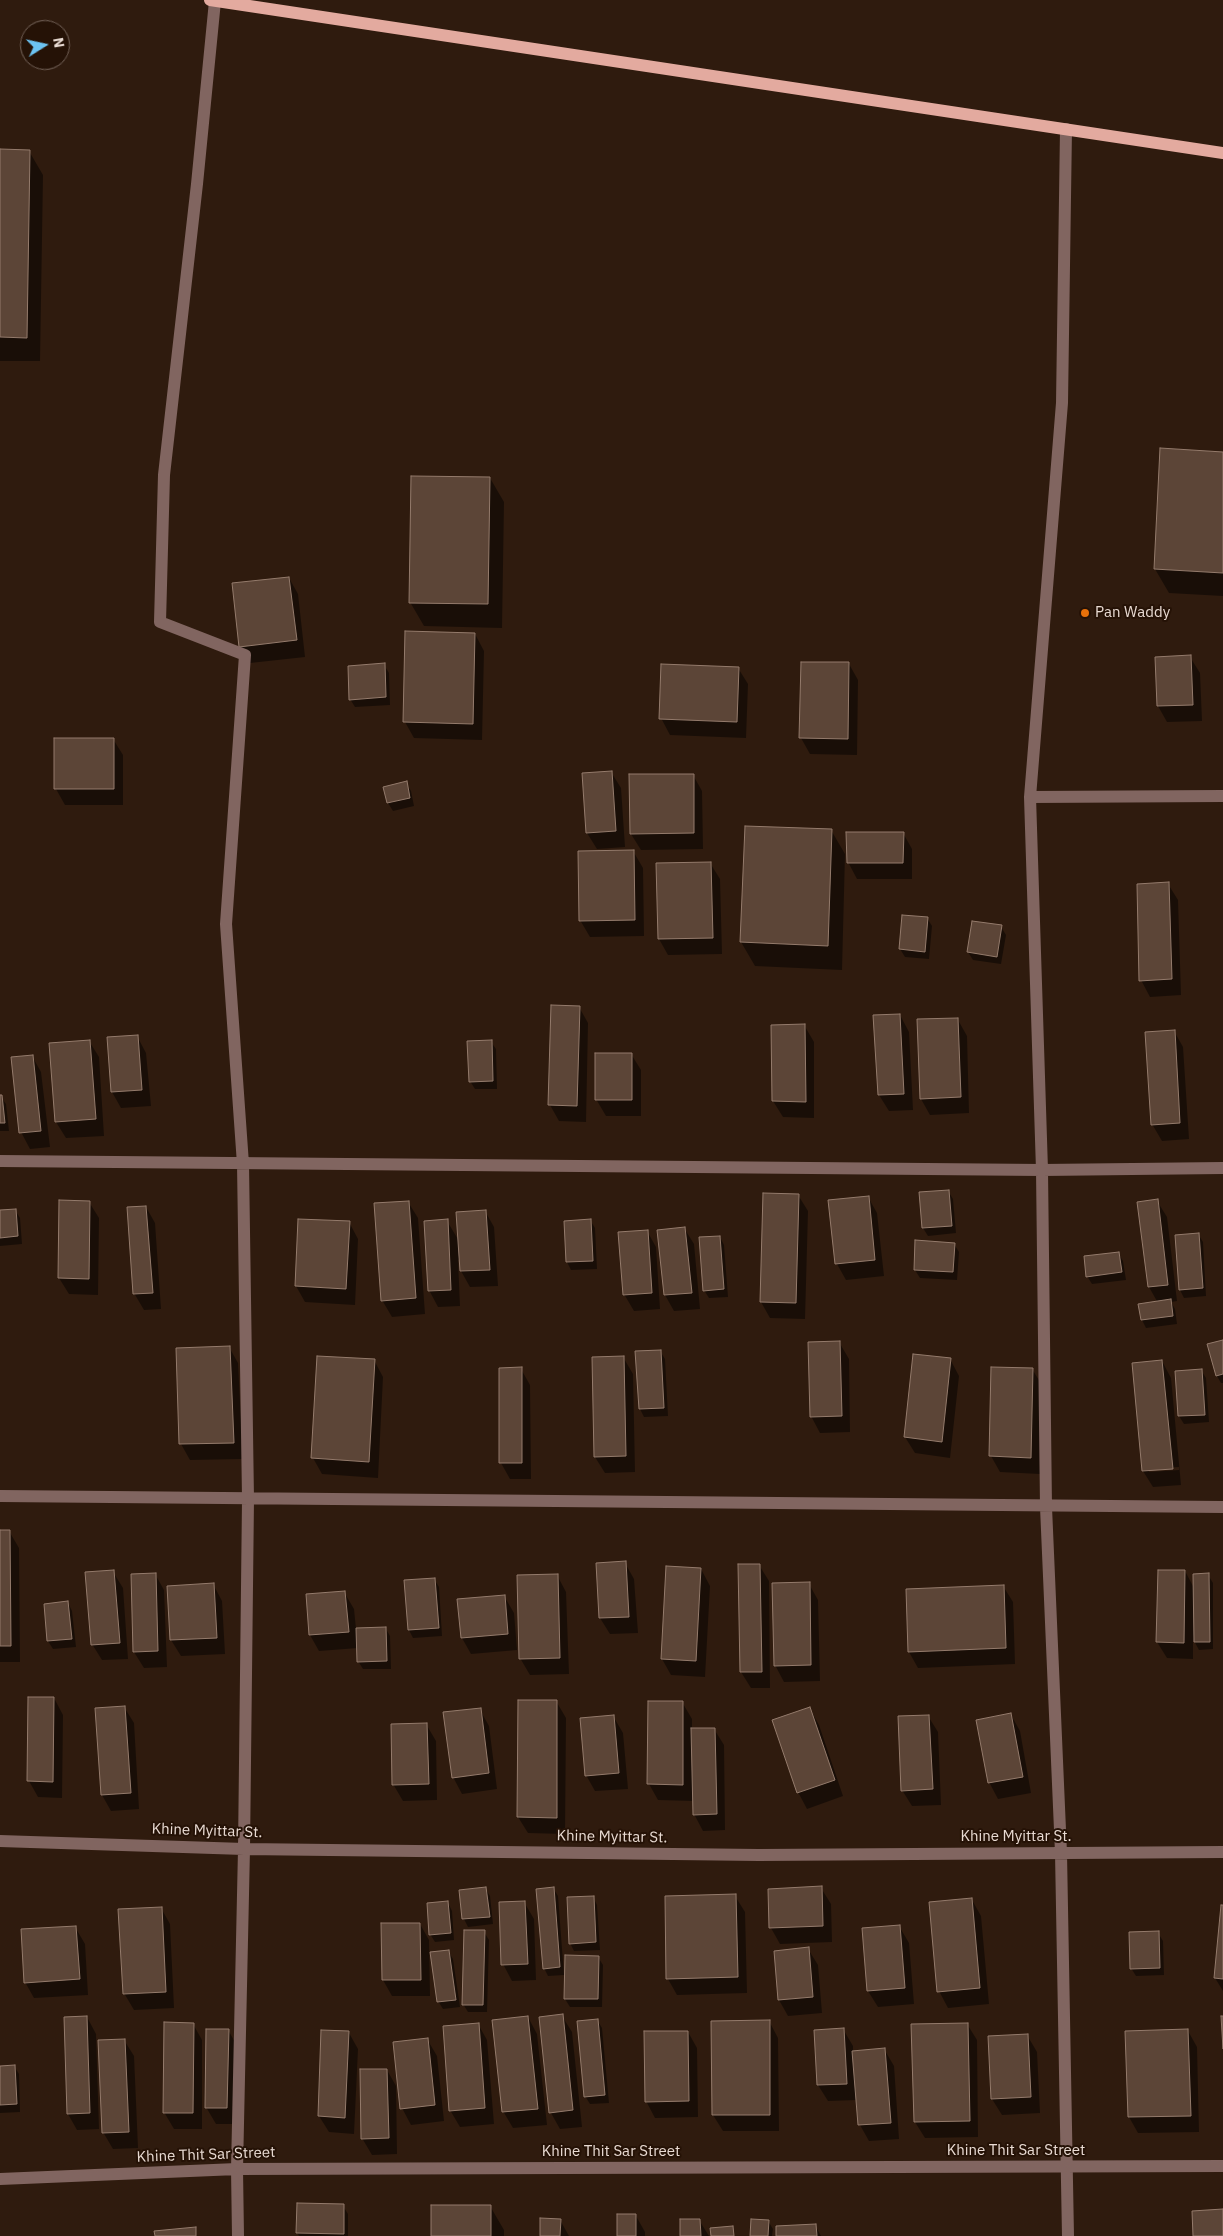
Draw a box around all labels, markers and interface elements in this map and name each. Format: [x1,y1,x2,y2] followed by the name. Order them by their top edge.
[20,20,70,70] north arrow
[49,36,69,49] text: N
[1095,604,1170,622] place label: Pan Waddy
[1079,607,1091,619] marker: Pan Waddy
[151,1820,263,1842] street label: Khine Myittar St.
[556,1827,668,1847] street label: Khine Myittar St.
[961,1828,1071,1846] street label: Khine Myittar St.
[947,2142,1085,2160] street label: Khine Thit Sar Street
[542,2143,680,2161] street label: Khine Thit Sar Street
[136,2144,276,2166] street label: Khine Thit Sar Street

